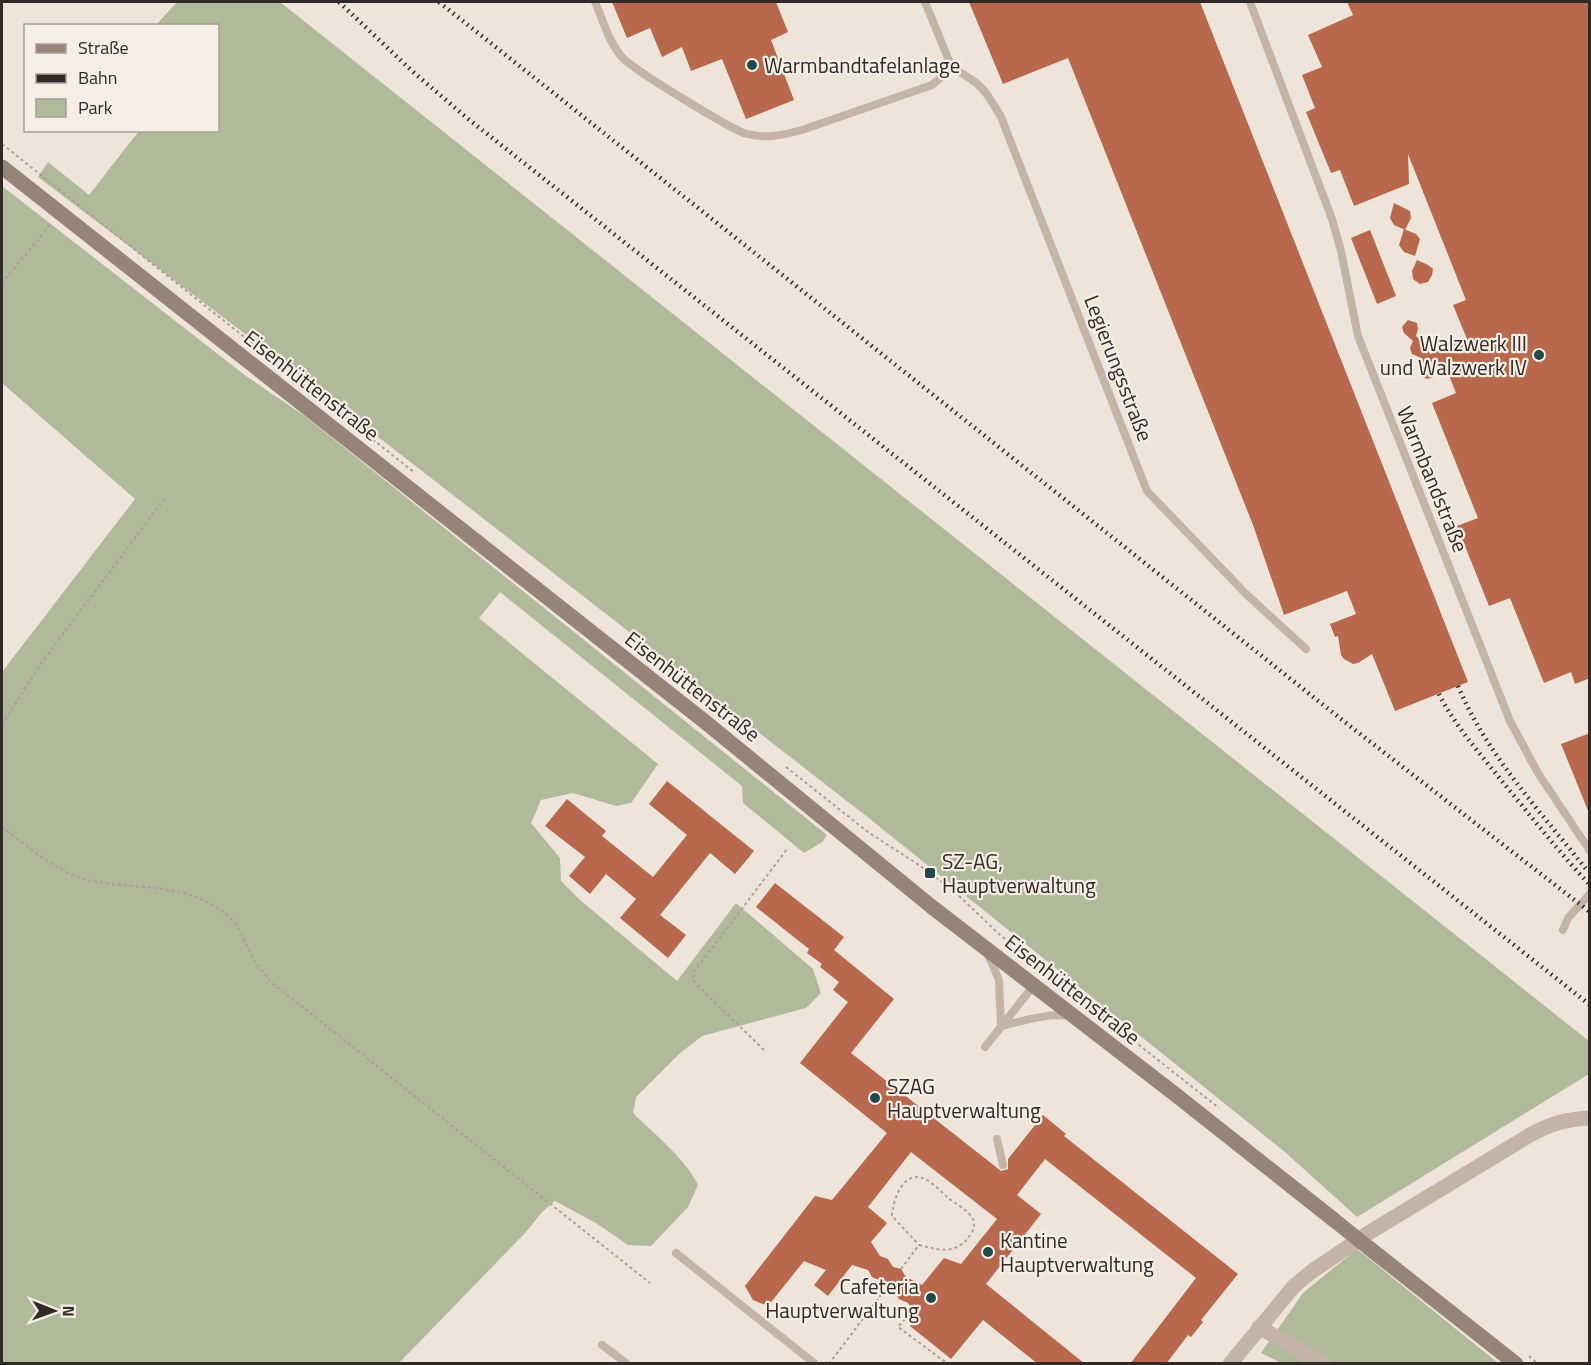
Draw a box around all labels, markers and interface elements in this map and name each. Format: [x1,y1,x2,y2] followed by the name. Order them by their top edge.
[24,24,219,132] legend
[78,34,129,61] text: Straße
[764,49,960,81] place label: Warmbandtafelanlage
[745,58,759,72] marker: Warmbandtafelanlage
[78,64,117,91] text: Bahn
[78,94,113,121] text: Park
[1076,290,1162,446] street label: Legierungsstraße
[237,322,387,448] street label: Eisenhüttenstraße
[1380,327,1527,383] place label: Walzwerk III und Walzwerk IV
[1532,348,1546,362] marker: Walzwerk III und Walzwerk IV
[1389,401,1477,557] street label: Warmbandstraße
[618,623,768,749] street label: Eisenhüttenstraße
[942,845,1096,901] place label: SZ-AG, Hauptverwaltung
[923,866,937,880] marker: SZ-AG, Hauptverwaltung
[998,926,1148,1052] street label: Eisenhüttenstraße
[887,1070,1041,1126] place label: SZAG Hauptverwaltung
[868,1091,882,1105] marker: SZAG Hauptverwaltung
[1000,1224,1154,1280] place label: Kantine Hauptverwaltung
[981,1245,995,1259] marker: Kantine Hauptverwaltung
[765,1270,919,1326] place label: Cafeteria Hauptverwaltung
[24,1281,84,1341] north arrow
[924,1291,938,1305] marker: Cafeteria Hauptverwaltung
[57,1306,81,1317] text: N

